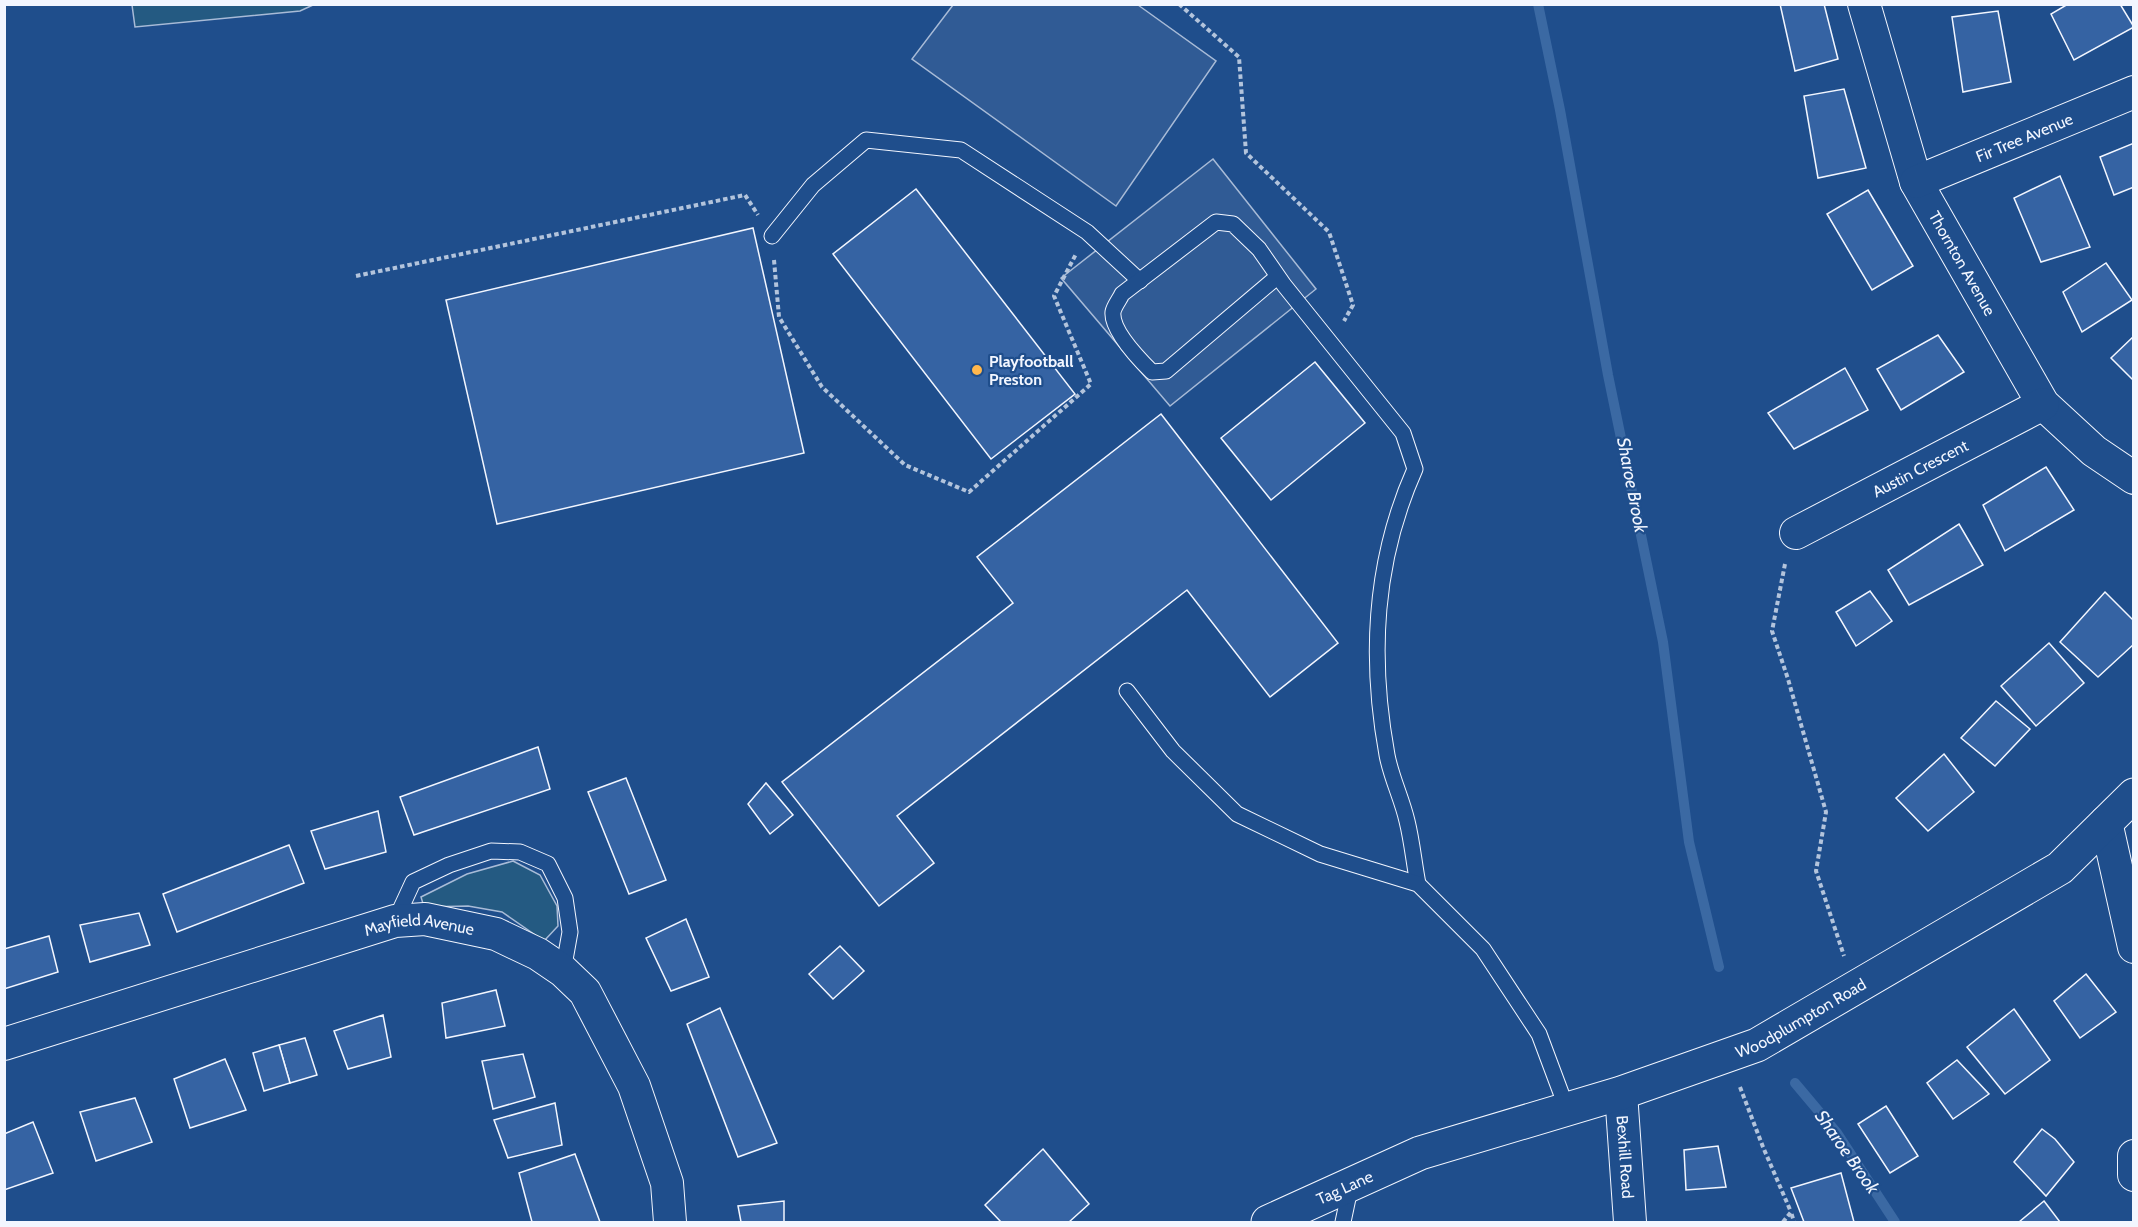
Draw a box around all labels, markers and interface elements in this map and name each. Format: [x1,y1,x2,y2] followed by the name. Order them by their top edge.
[1973,109,2076,166] street label: Fir Tree Avenue
[1925,208,1999,319] street label: Thornton Avenue
[989,352,1073,389] place label: Playfootball Preston
[970,363,984,377] marker: Playfootball Preston
[1612,435,1652,536] water label: Sharoe Brook
[1869,436,1972,501] street label: Austin Crescent
[362,910,476,940] street label: Mayfield Avenue
[1733,975,1869,1062] street label: Woodplumpton Road
[1810,1106,1884,1199] water label: Sharoe Brook
[1613,1115,1637,1199] street label: Bexhill Road
[1314,1167,1376,1209] street label: Tag Lane

